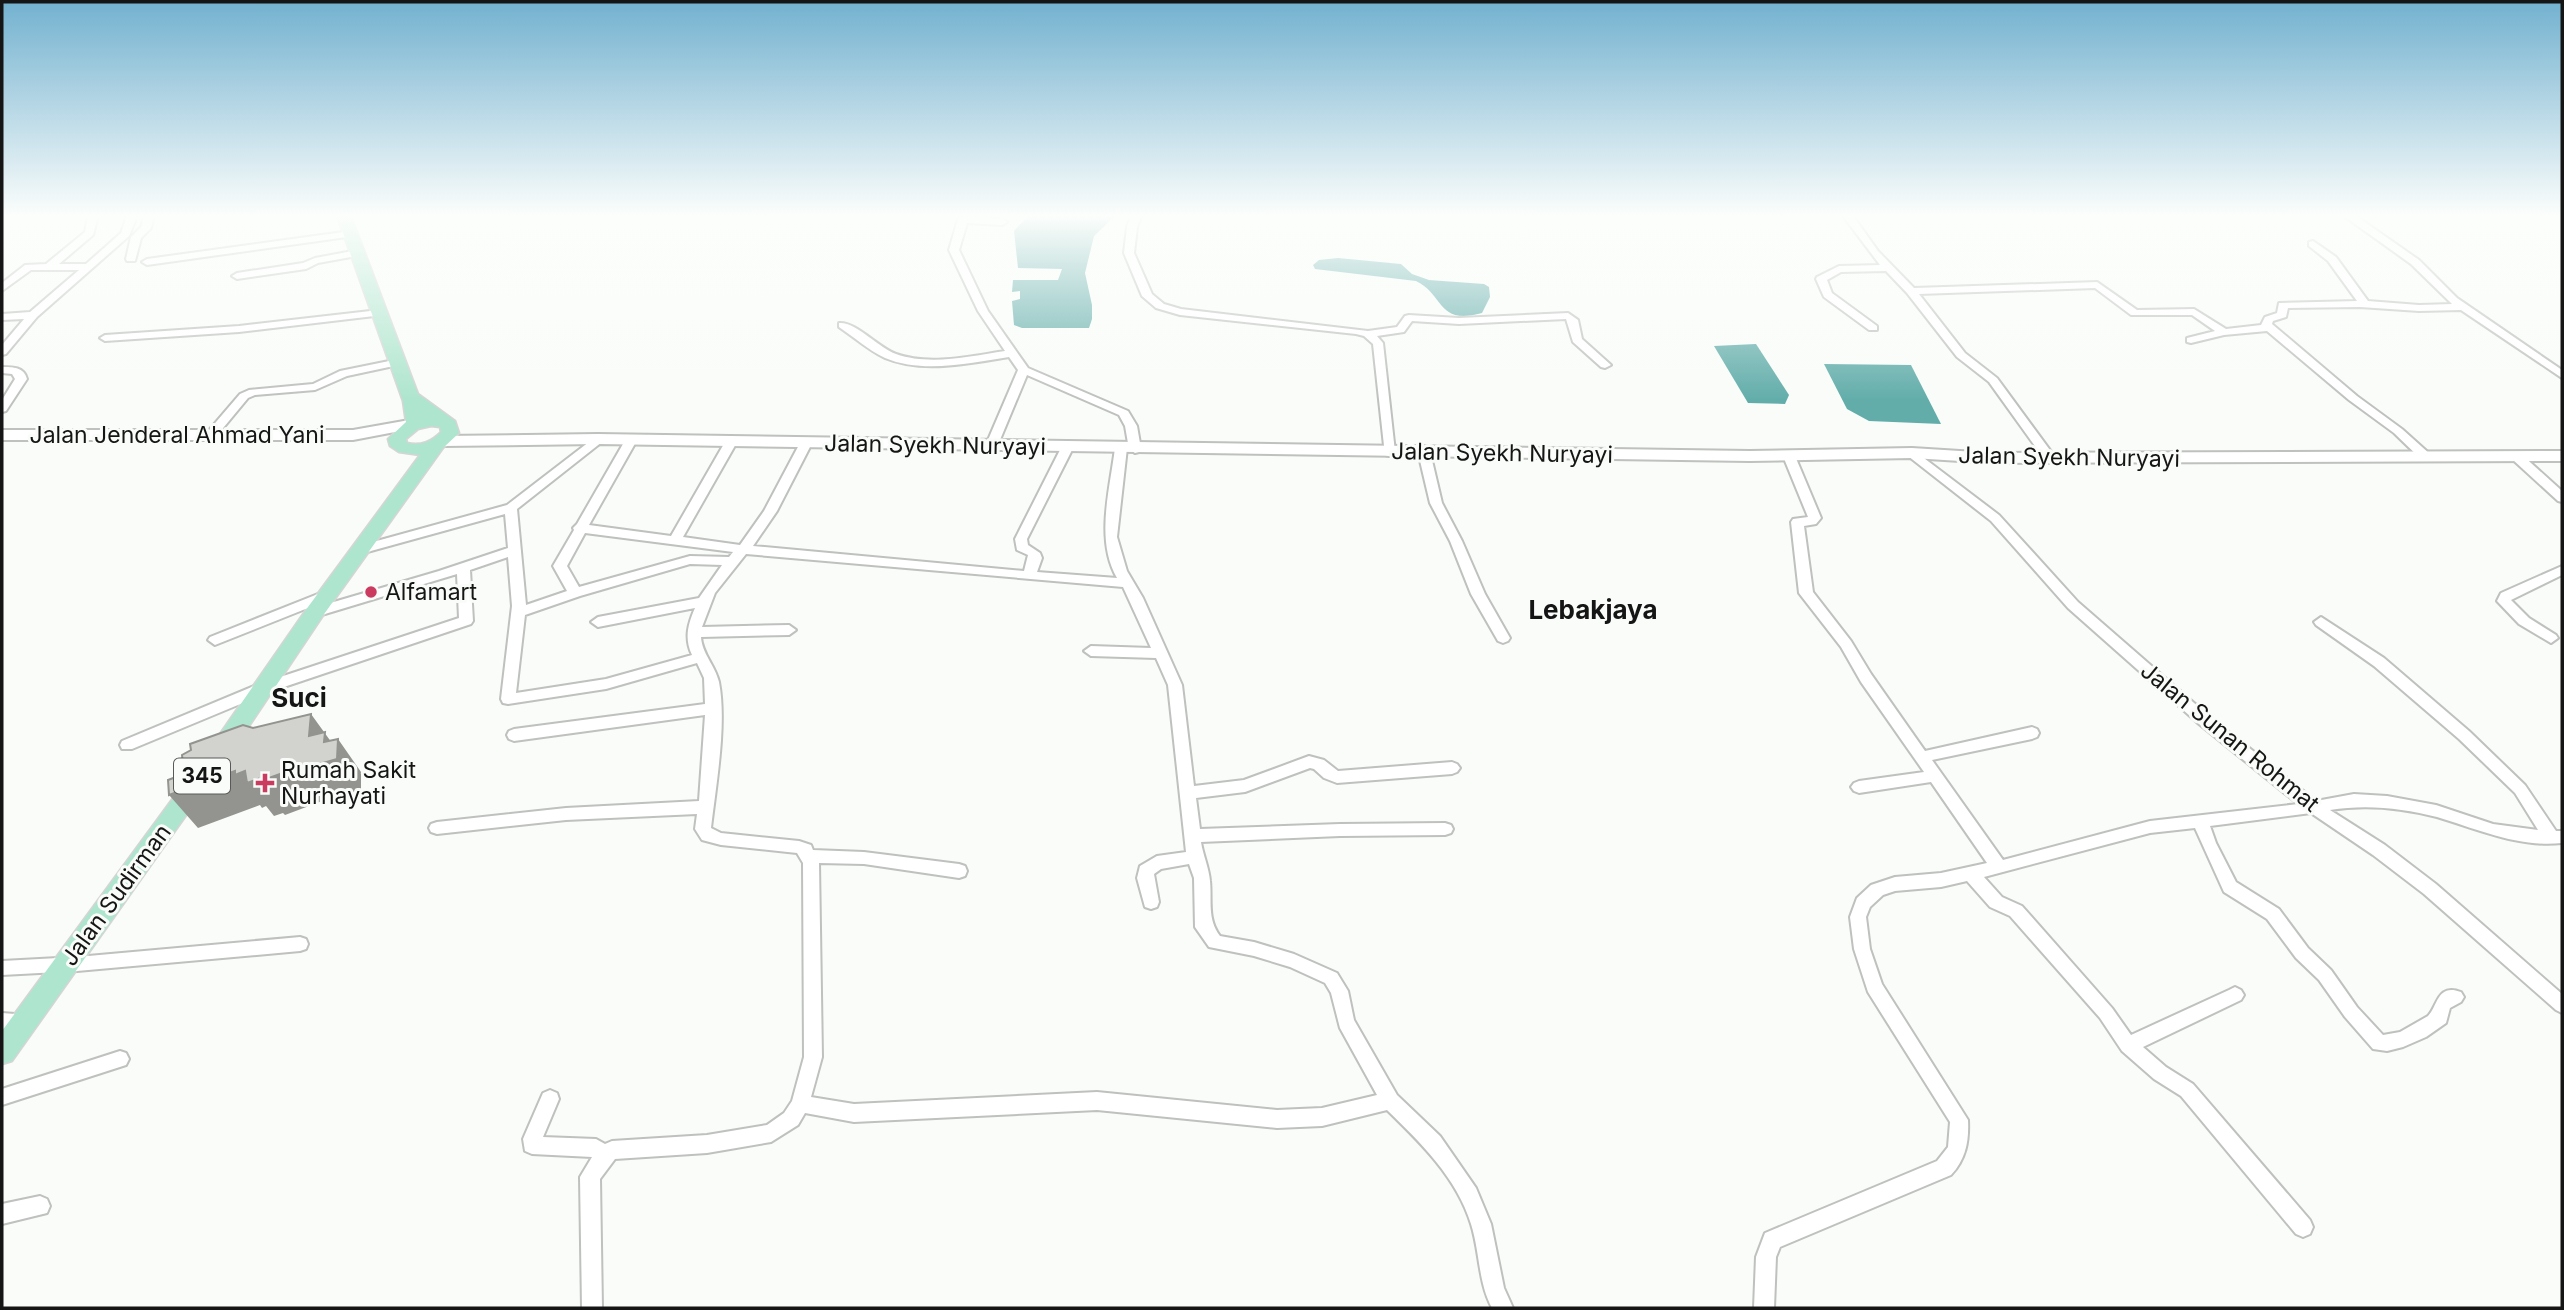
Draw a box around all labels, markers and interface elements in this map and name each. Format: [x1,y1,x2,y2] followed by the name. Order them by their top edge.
[30,421,324,449] street label: Jalan Jenderal Ahmad Yani
[824,429,1046,461] street label: Jalan Syekh Nuryayi
[1391,437,1613,469] street label: Jalan Syekh Nuryayi
[1958,441,2180,473] street label: Jalan Syekh Nuryayi
[385,578,478,606] place label: Alfamart
[363,584,379,600] marker: Alfamart
[1528,594,1658,625] district label: Lebakjaya
[2135,656,2325,818] street label: Jalan Sunan Rohmat
[271,682,327,713] district label: Suci
[281,756,416,810] place label: Rumah Sakit Nurhayati
[174,758,230,794] road number: 345
[255,773,275,793] marker: Rumah Sakit Nurhayati
[55,819,177,971] street label: Jalan Sudirman

